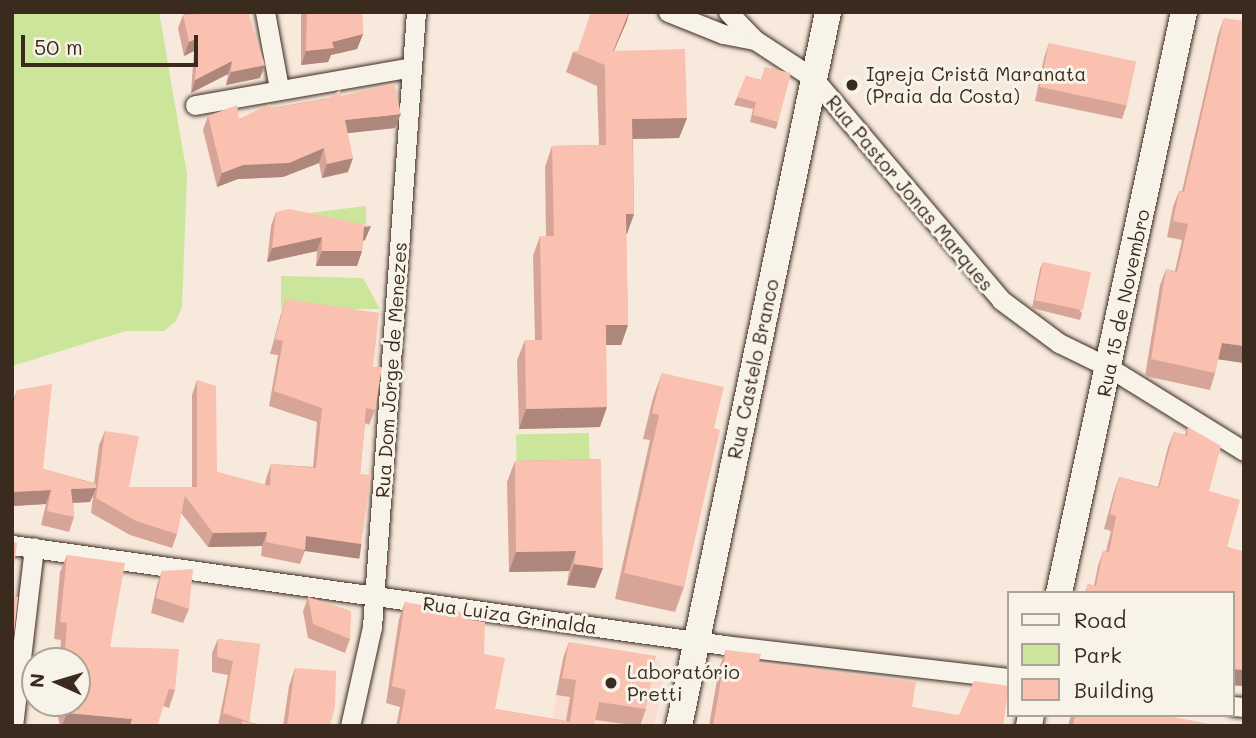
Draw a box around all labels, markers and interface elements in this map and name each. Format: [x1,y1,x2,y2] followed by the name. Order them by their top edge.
[24,21,201,65] scale bar
[34,33,83,60] text: 50 m
[866,63,1086,107] place label: Igreja Cristã Maranata (Praia da Costa)
[844,77,860,93] marker: Igreja Cristã Maranata (Praia da Costa)
[822,91,998,295] street label: Rua Pastor Jonas Marques
[1092,207,1154,399] street label: Rua 15 de Novembro
[371,241,411,499] street label: Rua Dom Jorge de Menezes
[723,277,783,461] street label: Rua Castelo Branco
[421,591,599,639] street label: Rua Luiza Grinalda
[1007,591,1235,717] legend
[1074,606,1126,633] text: Road
[1074,641,1122,668] text: Park
[21,647,91,717] north arrow
[627,661,740,705] place label: Laboratório Pretti
[24,673,50,689] text: N
[601,673,621,693] marker: Laboratório Pretti
[1074,676,1154,703] text: Building

